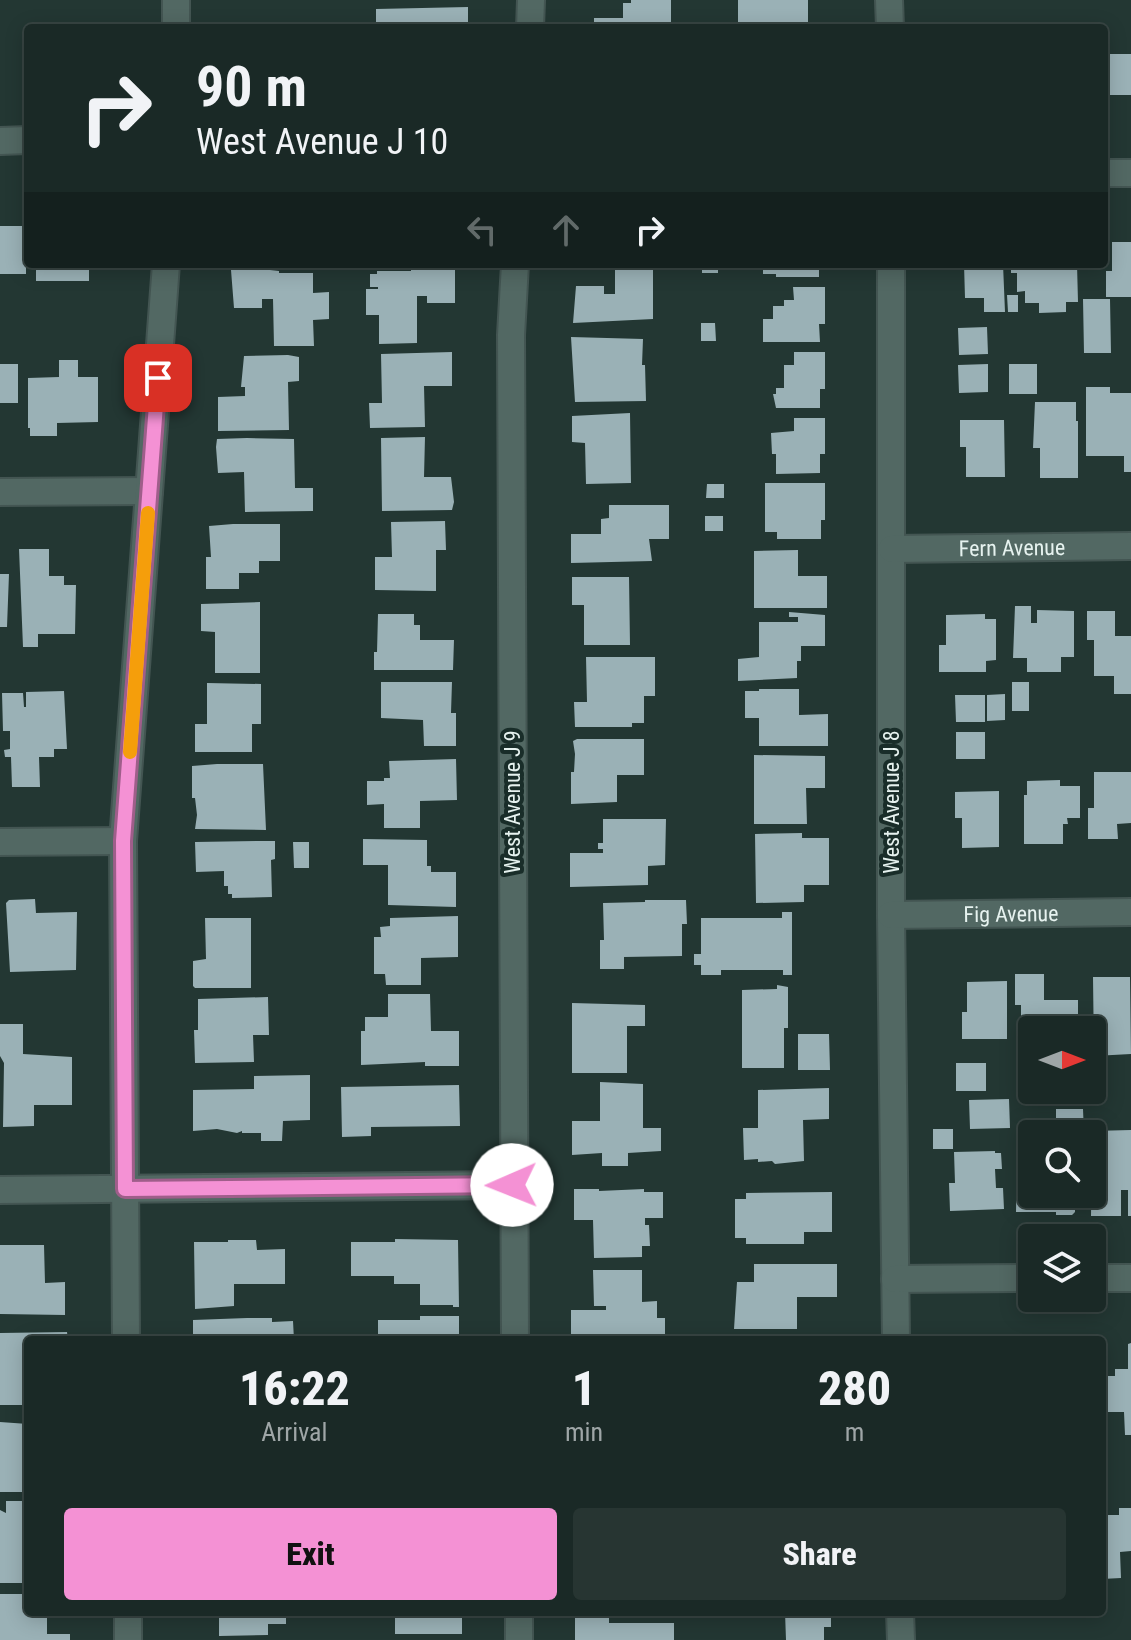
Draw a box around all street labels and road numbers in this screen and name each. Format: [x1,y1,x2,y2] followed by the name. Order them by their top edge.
[959,534,1065,561] street label: Fern Avenue
[500,730,525,874] street label: West Avenue J 9
[879,730,904,874] street label: West Avenue J 8
[963,900,1059,927] street label: Fig Avenue

